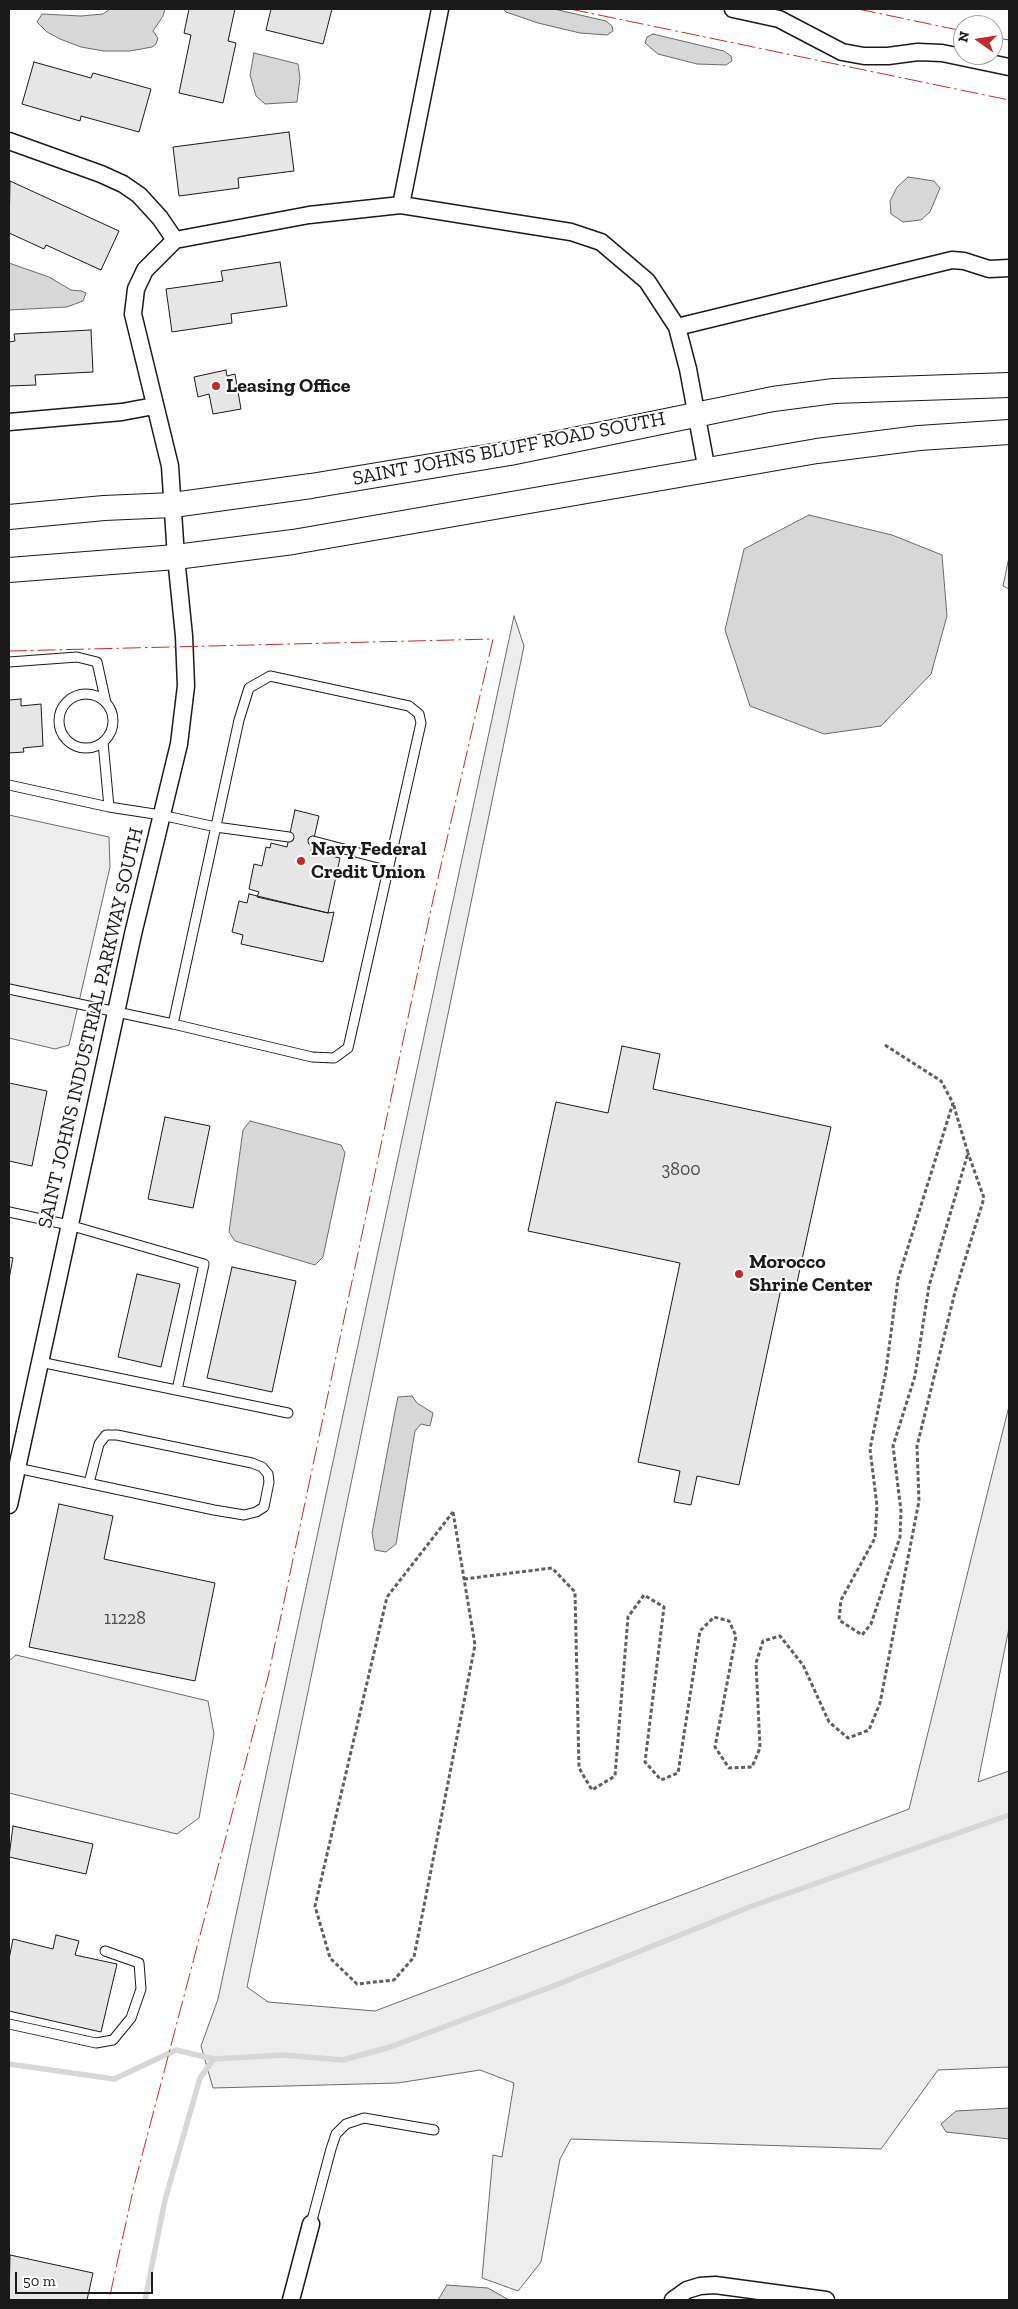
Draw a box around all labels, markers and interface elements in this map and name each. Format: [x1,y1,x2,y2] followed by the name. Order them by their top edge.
[953,15,1003,65] north arrow
[954,30,973,44] text: N
[226,374,350,398] place label: Leasing Office
[210,380,222,392] marker: Leasing Office
[351,407,667,491] street label: SAINT JOHNS BLUFF ROAD SOUTH
[33,825,149,1231] street label: SAINT JOHNS INDUSTRIAL PARKWAY SOUTH
[311,837,427,884] place label: Navy Federal Credit Union
[295,855,307,867] marker: Navy Federal Credit Union
[661,1159,701,1181] house number: 3800
[749,1250,873,1297] place label: Morocco Shrine Center
[733,1268,745,1280] marker: Morocco Shrine Center
[104,1608,146,1630] house number: 11228
[18,2262,155,2294] scale bar
[23,2272,56,2290] text: 50 m

